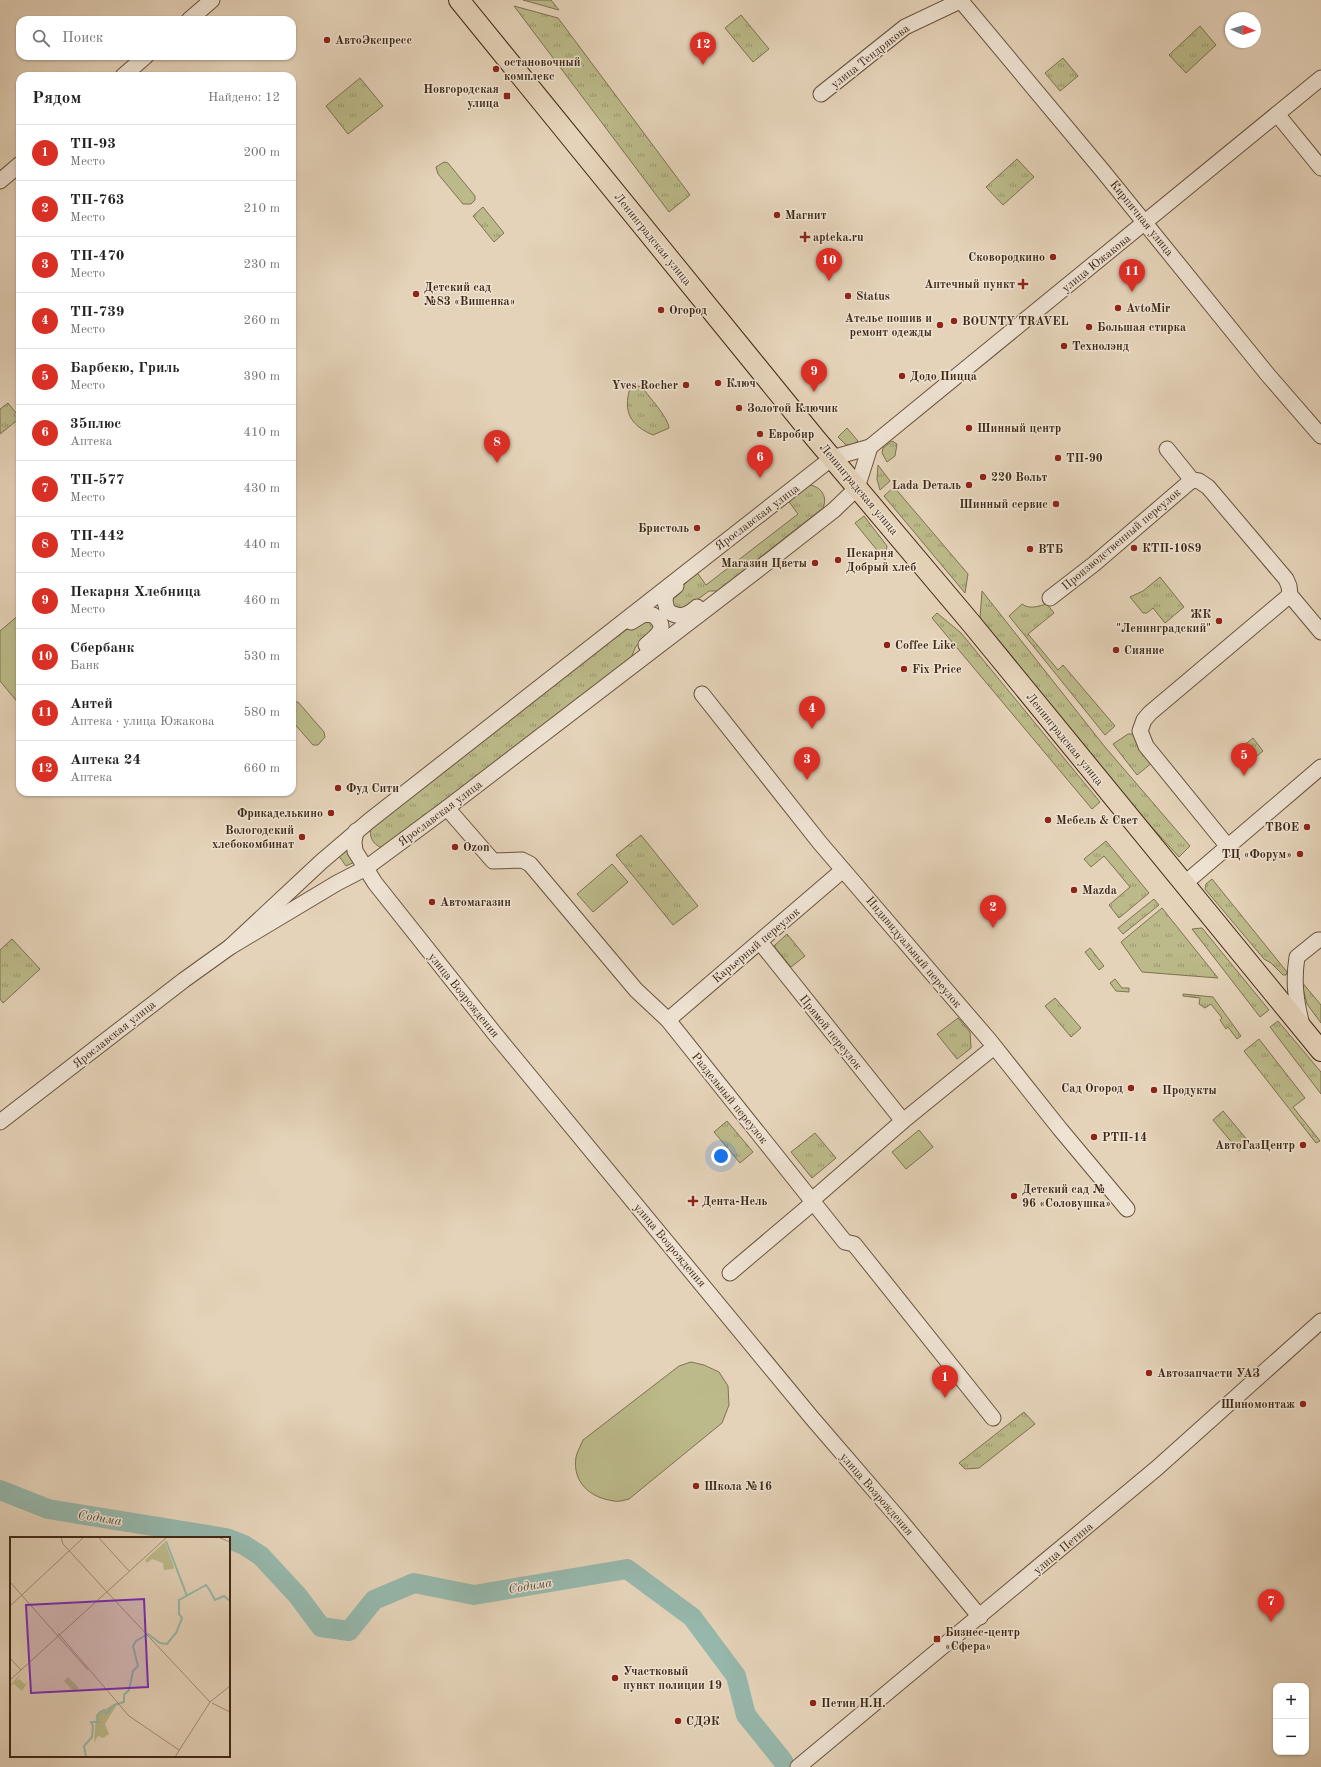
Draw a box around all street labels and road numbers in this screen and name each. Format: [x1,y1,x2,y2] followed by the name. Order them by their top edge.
[829,22,912,91] street label: улица Тендрякова
[1107,179,1175,259] street label: Кирпичная улица
[611,191,693,288] street label: Ленинградская улица
[1060,233,1133,295] street label: улица Южакова
[817,442,900,538] street label: Ленинградская улица
[713,482,802,553] street label: Ярославская улица
[1060,487,1183,593] street label: Производственный переулок
[1023,691,1105,788] street label: Ленинградская улица
[396,778,485,849] street label: Ярославская улица
[863,895,963,1011] street label: Индивидуальный переулок
[711,906,803,986] street label: Карьерный переулок
[426,951,501,1040] street label: улица Возрождения
[797,993,864,1072] street label: Прямой переулок
[71,999,158,1071] street label: Ярославская улица
[689,1051,770,1147] street label: Раздельный переулок
[631,1202,708,1290] street label: улица Возрождения
[837,1451,915,1538] street label: улица Возрождения
[1032,1520,1096,1577] street label: улица Петина

